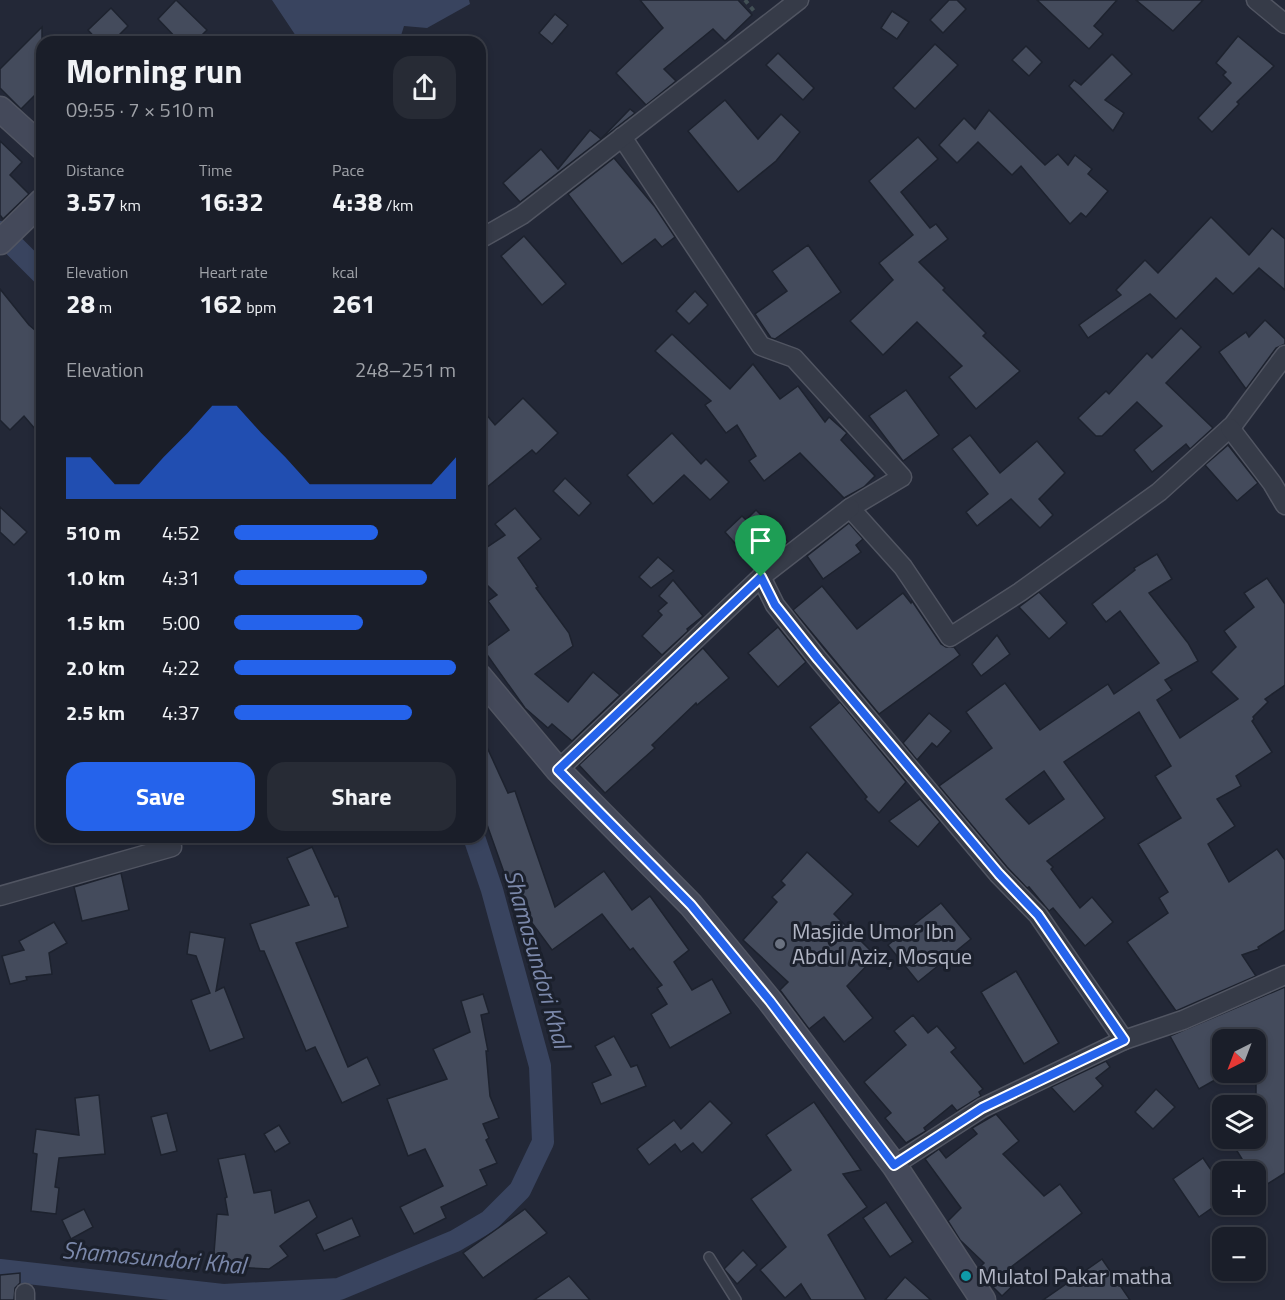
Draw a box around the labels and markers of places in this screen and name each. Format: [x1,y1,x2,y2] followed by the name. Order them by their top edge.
[735,515,786,577] pin
[792,914,972,973] place label: Masjide Umor Ibn Abdul Aziz, Mosque
[773,937,787,951] marker: Masjide Umor Ibn Abdul Aziz, Mosque
[978,1259,1171,1293] place label: Mulatol Pakar matha
[959,1269,973,1283] marker: Mulatol Pakar matha

